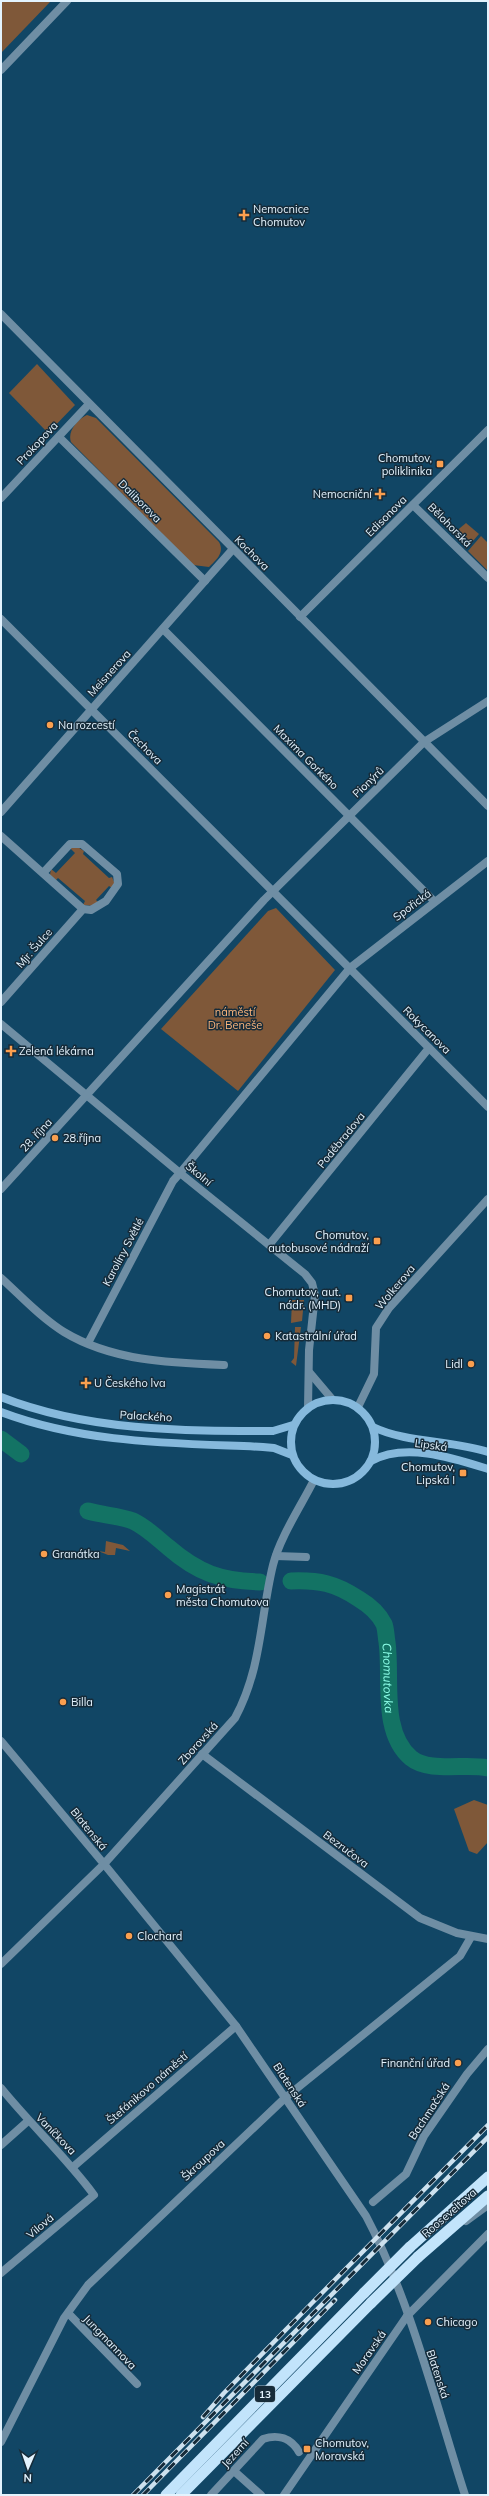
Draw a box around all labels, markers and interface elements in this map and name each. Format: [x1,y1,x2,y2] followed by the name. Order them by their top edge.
[253,202,309,229] place label: Nemocnice Chomutov
[238,209,250,221] marker: Nemocnice Chomutov
[13,418,61,468] street label: Prokopova
[378,451,432,478] place label: Chomutov, poliklinika
[435,459,445,469] marker: Chomutov, poliklinika
[115,476,165,526] street label: Daliborova
[313,487,373,501] place label: Nemocniční
[375,489,385,499] marker: Nemocniční
[363,493,409,539] street label: Edisonova
[425,500,475,550] street label: Bělohorská
[232,533,272,573] street label: Kochova
[84,647,134,699] street label: Meisnerova
[58,718,116,732] place label: Na rozcestí
[45,720,55,730] marker: Na rozcestí
[271,722,341,792] street label: Maxima Gorkého
[125,727,165,767] street label: Čechova
[349,764,387,800] street label: Pionýrů
[390,886,434,924] street label: Spořická
[13,925,55,971] street label: Mjr. Šulce
[400,1003,454,1057] street label: Rokycanova
[208,1005,262,1032] park label: náměstí Dr. Beneše
[19,1044,94,1058] place label: Zelená lékárna
[6,1046,16,1056] marker: Zelená lékárna
[314,1109,368,1171] street label: Poděbradova
[17,1115,55,1155] street label: 28. října
[63,1131,101,1145] place label: 28.října
[50,1133,60,1143] marker: 28.října
[183,1159,216,1190] street label: Školní
[99,1216,147,1288] street label: Karolíny Světlé
[268,1228,370,1255] place label: Chomutov, autobusové nádraží
[372,1236,382,1246] marker: Chomutov, autobusové nádraží
[372,1262,418,1312] street label: Wolkerova
[265,1285,341,1312] place label: Chomutov, aut. nádr. (MHD)
[344,1293,354,1303] marker: Chomutov, aut. nádr. (MHD)
[275,1329,357,1343] place label: Katastrální úřad
[262,1331,272,1341] marker: Katastrální úřad
[445,1357,463,1371] place label: Lidl
[466,1359,476,1369] marker: Lidl
[94,1376,166,1390] place label: U Českého lva
[81,1378,91,1388] marker: U Českého lva
[119,1408,173,1424] street label: Palackého
[414,1436,448,1454] street label: Lipská
[401,1460,455,1487] place label: Chomutov, Lipská I
[458,1468,468,1478] marker: Chomutov, Lipská I
[52,1547,100,1561] place label: Granátka
[39,1549,49,1559] marker: Granátka
[176,1582,269,1609] place label: Magistrát města Chomutova
[163,1590,173,1600] marker: Magistrát města Chomutova
[380,1642,398,1714] water label: Chomutovka
[71,1695,93,1709] place label: Billa
[58,1697,68,1707] marker: Billa
[175,1719,221,1767] street label: Zborovská
[68,1805,110,1853] street label: Blatenská
[320,1827,372,1871] street label: Bezručova
[137,1929,182,1943] place label: Clochard
[124,1931,134,1941] marker: Clochard
[103,2048,192,2127] street label: Štefánikovo náměstí
[381,2056,450,2070] place label: Finanční úřad
[453,2058,463,2068] marker: Finanční úřad
[270,2060,310,2110] street label: Blatenská
[405,2080,453,2142] street label: Bachmačská
[33,2110,79,2158] street label: Vaníčkova
[178,2136,228,2184] street label: Škroupova
[419,2185,479,2241] street label: Rooseveltova
[23,2210,57,2242] street label: Vilová
[80,2312,140,2372] street label: Jungmannova
[436,2315,478,2329] place label: Chicago
[423,2317,433,2327] marker: Chicago
[349,2328,389,2376] street label: Moravská
[424,2348,452,2400] street label: Blatenská
[255,2386,275,2402] road number: 13
[218,2435,253,2470] street label: Jezerní
[315,2436,369,2463] place label: Chomutov, Moravská
[302,2444,312,2454] marker: Chomutov, Moravská
[8,2448,48,2488] north arrow
[23,2471,32,2485] text: N

